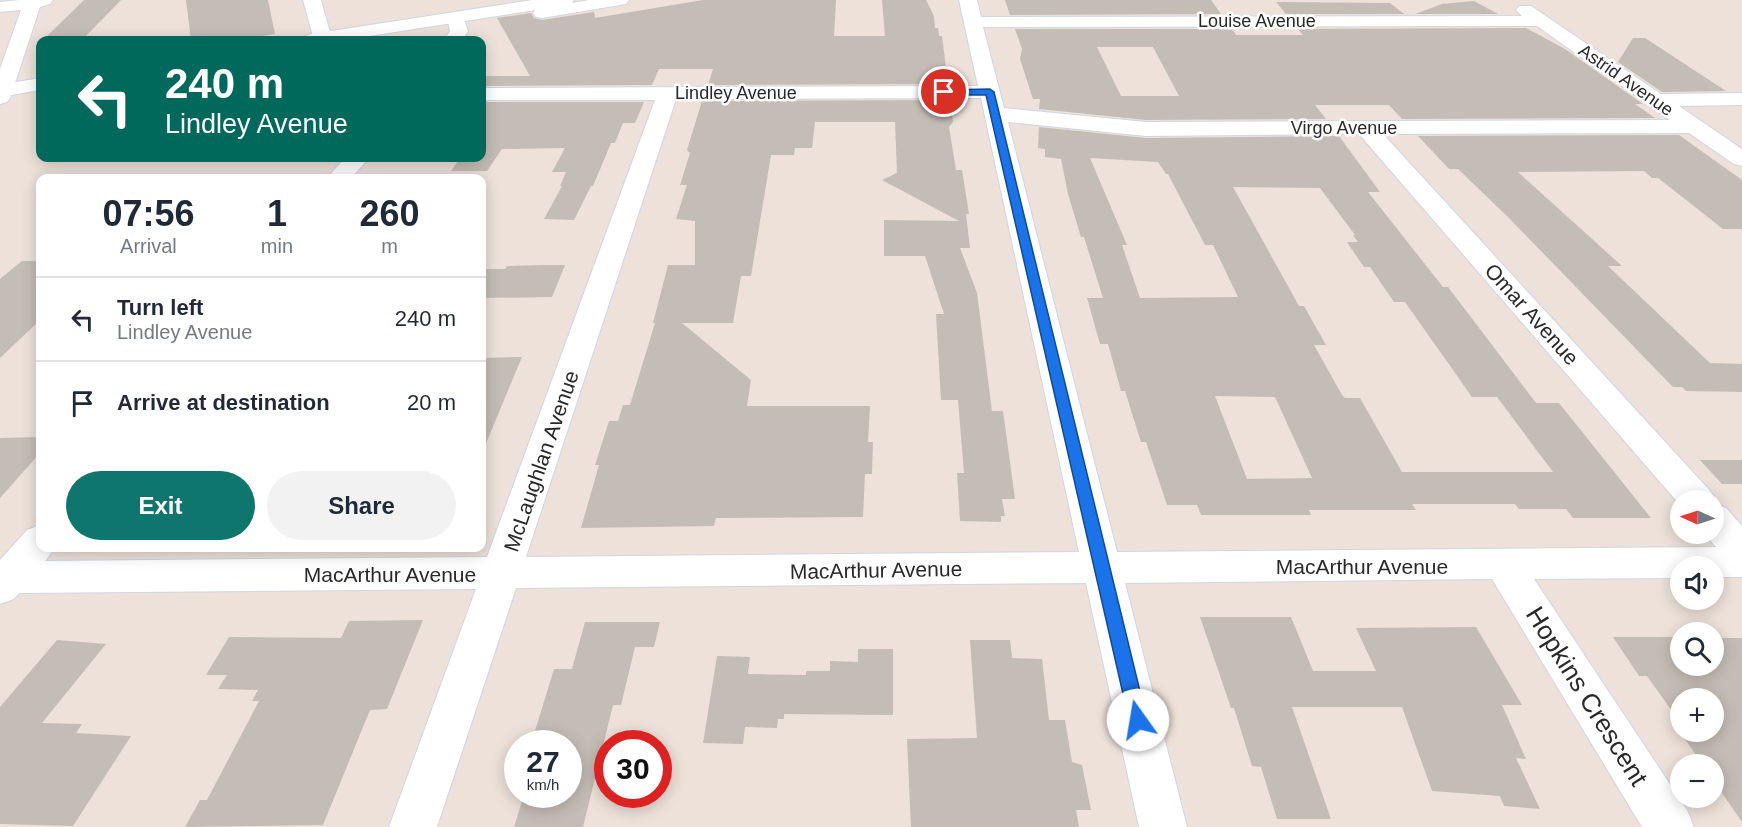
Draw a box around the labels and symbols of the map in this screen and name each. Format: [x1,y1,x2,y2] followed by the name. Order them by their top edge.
[1198,11,1316,31] street label: Louise Avenue
[1575,40,1677,120] street label: Astrid Avenue
[918,66,969,117] pin
[675,83,797,103] street label: Lindley Avenue
[1291,118,1397,138] street label: Virgo Avenue
[1481,259,1583,369] street label: Omar Avenue
[499,367,583,555] street label: McLaughlan Avenue
[1670,490,1724,544] north arrow
[1276,555,1448,578] street label: MacArthur Avenue
[790,557,962,583] street label: MacArthur Avenue
[304,563,476,586] street label: MacArthur Avenue
[1520,601,1654,792] street label: Hopkins Crescent
[1106,688,1170,752] position arrow
[594,730,672,808] speed limit sign: 30

